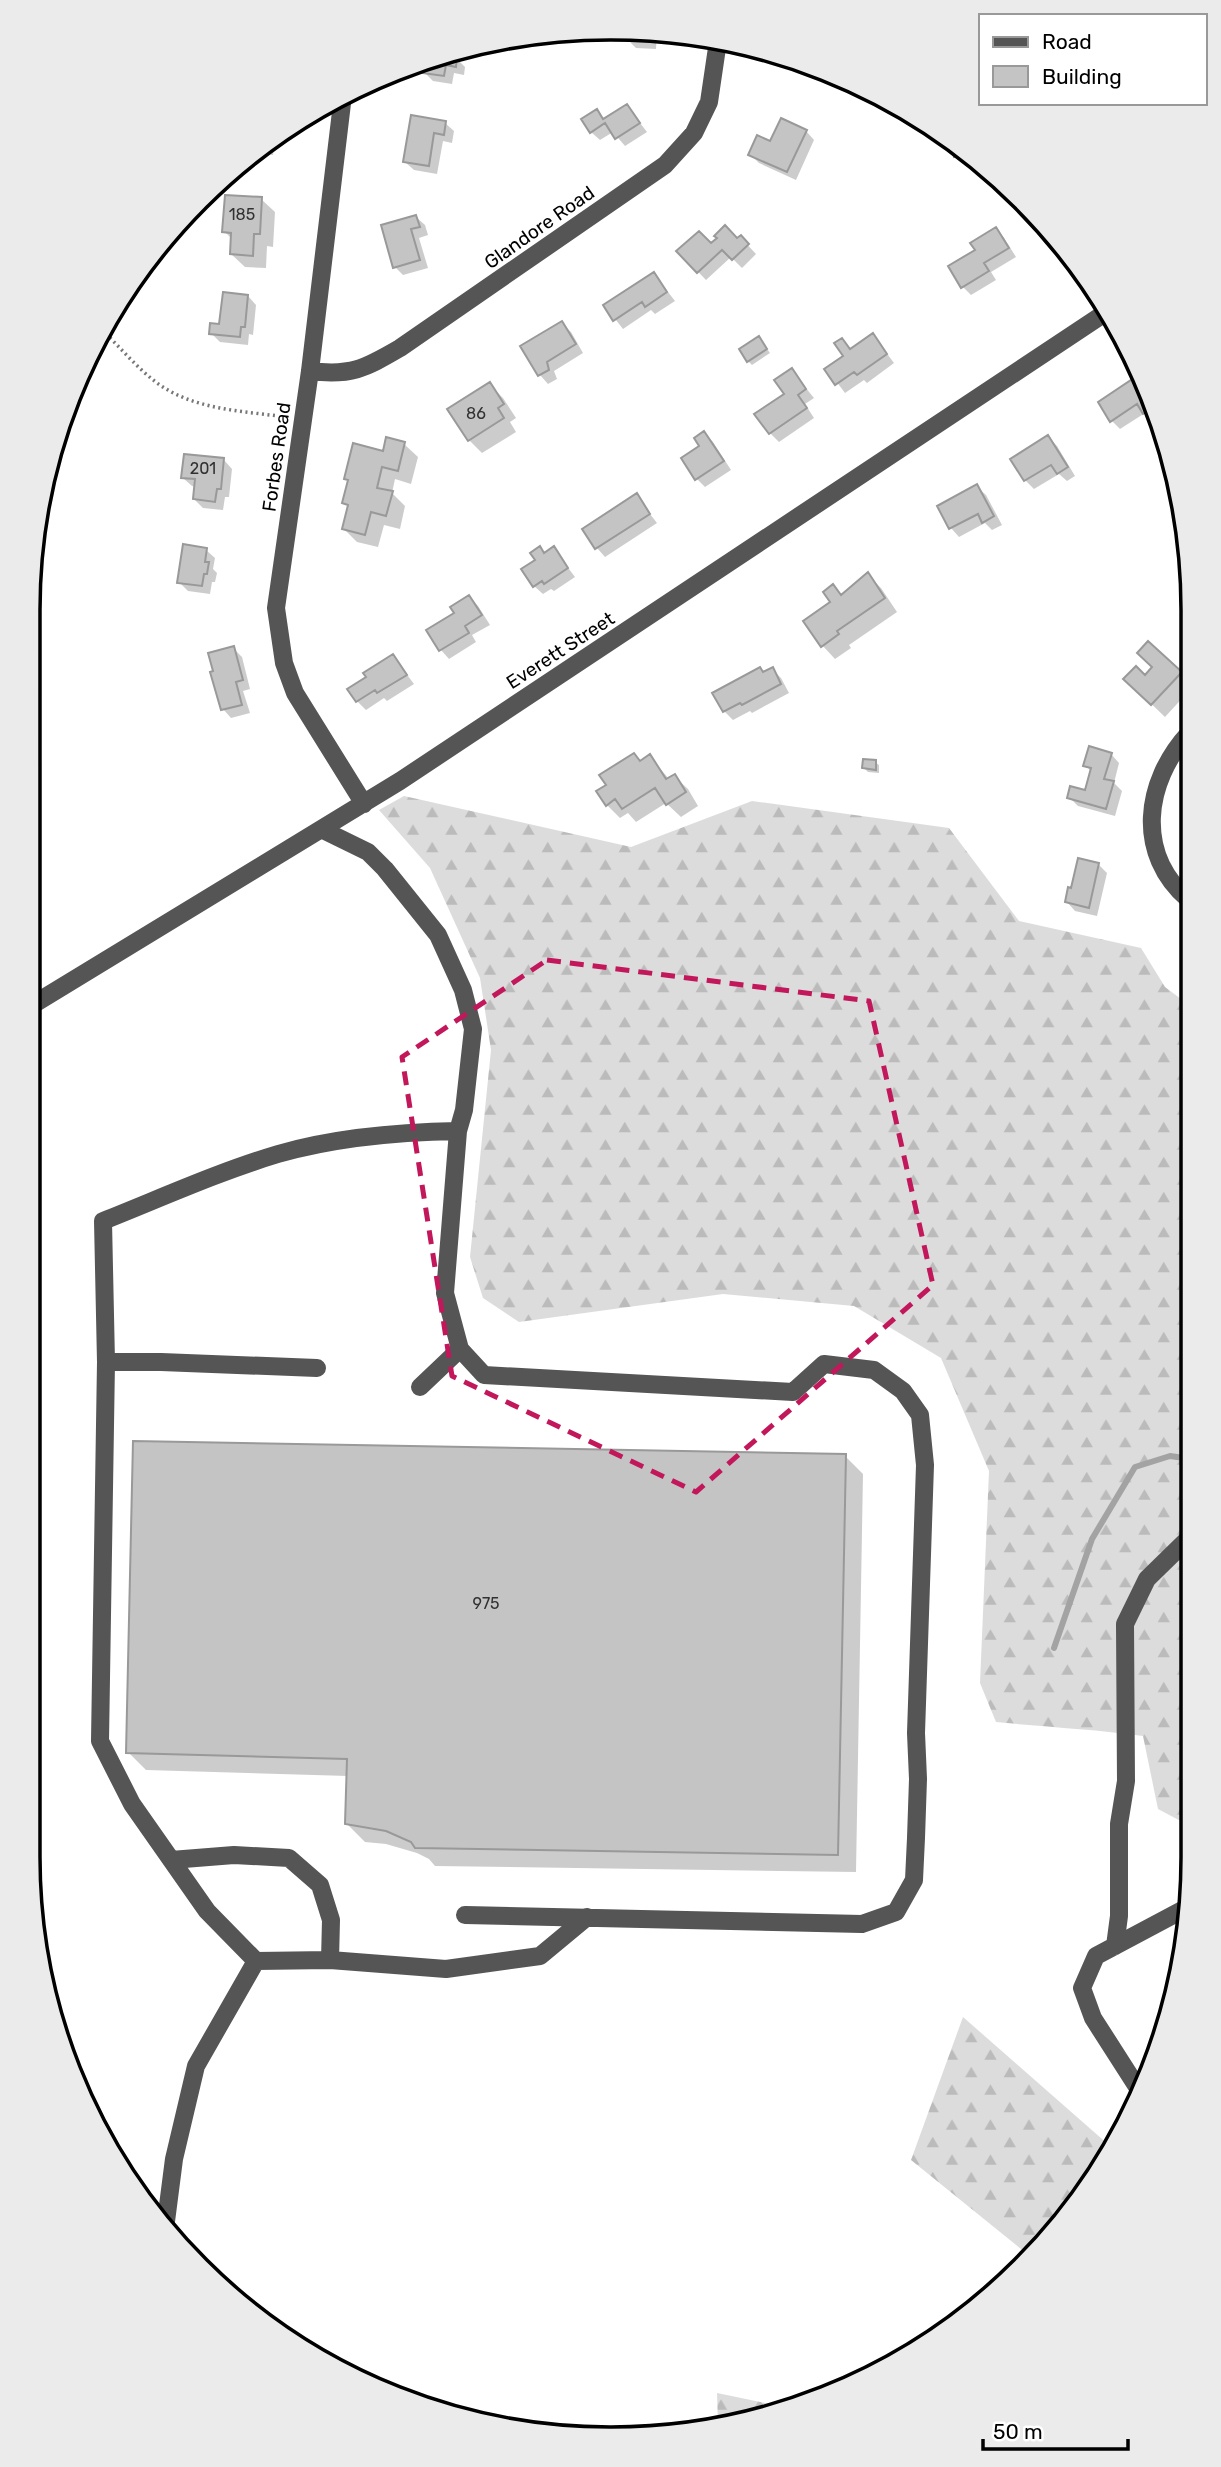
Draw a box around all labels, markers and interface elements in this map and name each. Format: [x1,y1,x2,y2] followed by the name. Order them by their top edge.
[979,14,1207,105] legend
[1042,29,1092,54] text: Road
[1042,64,1122,89] text: Building
[480,181,599,274] street label: Glandore Road
[229,205,255,224] house number: 185
[257,401,296,513] street label: Forbes Road
[466,404,486,423] house number: 86
[190,459,216,478] house number: 201
[502,607,619,694] street label: Everett Street
[472,1594,500,1613] house number: 975
[983,2408,1128,2452] scale bar
[993,2419,1043,2444] text: 50 m

